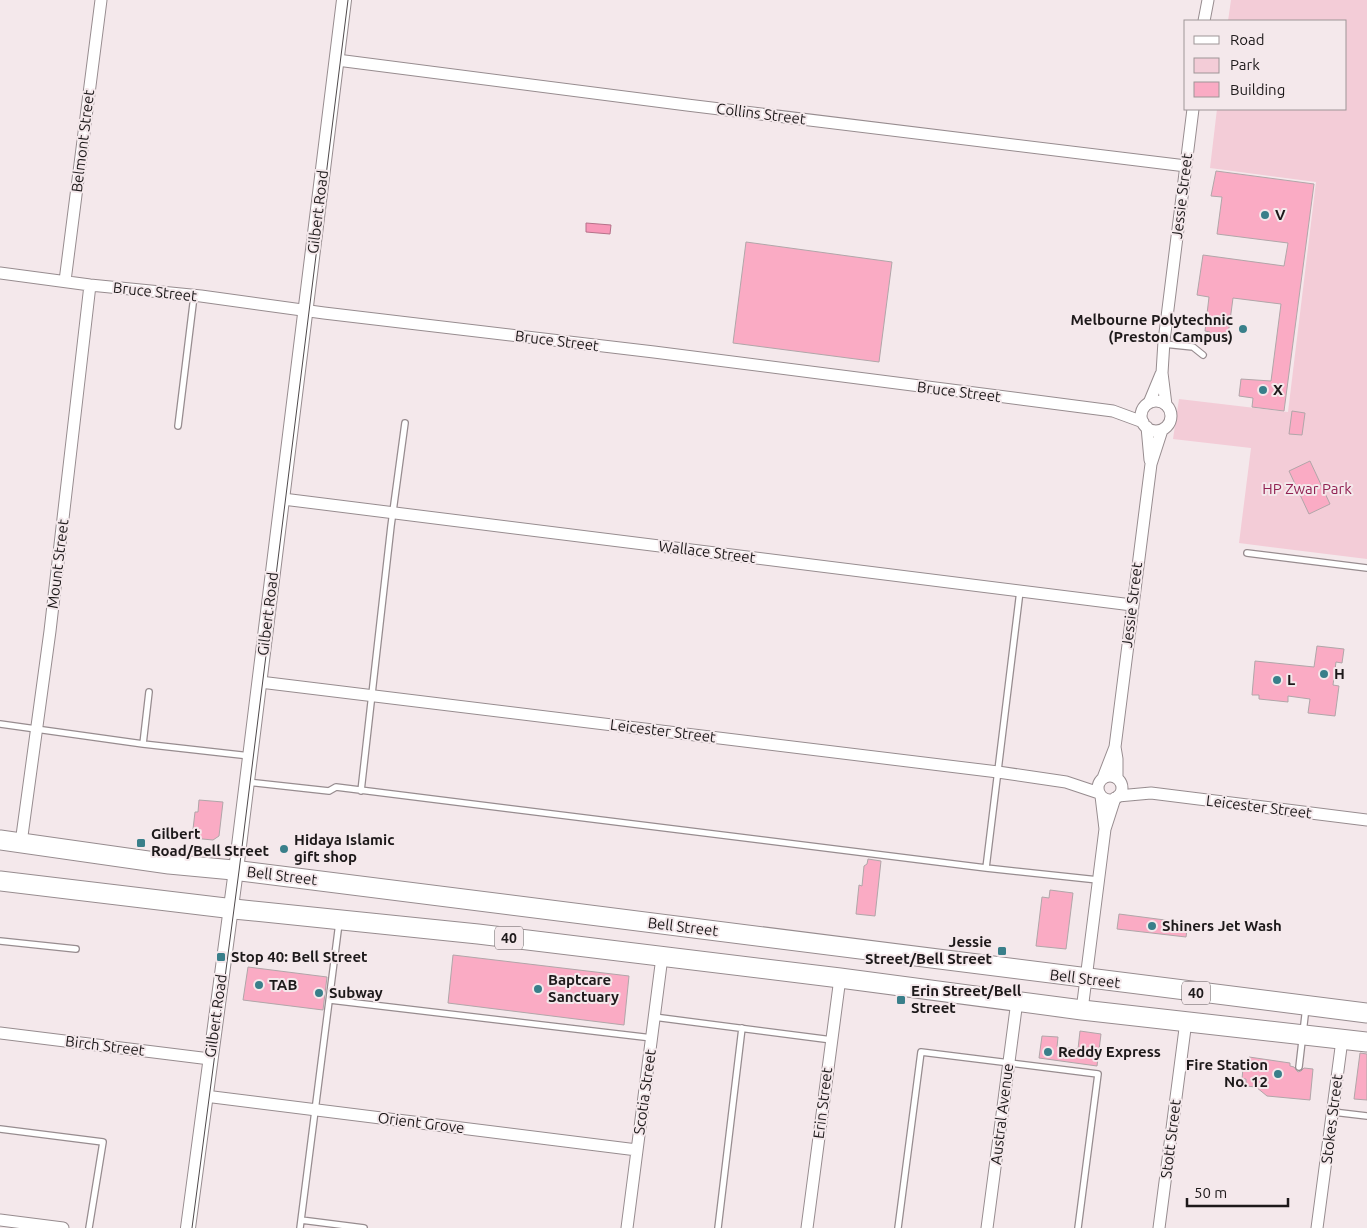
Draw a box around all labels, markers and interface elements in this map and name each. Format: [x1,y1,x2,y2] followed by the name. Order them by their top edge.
[1184,20,1347,110] legend
[1230,31,1265,48] text: Road
[1230,56,1260,73] text: Park
[1230,81,1285,98] text: Building
[68,89,97,193] street label: Belmont Street
[715,100,807,127] street label: Collins Street
[1168,152,1195,240] street label: Jessie Street
[304,169,331,255] street label: Gilbert Road
[1275,206,1286,223] place label: V
[1259,209,1271,221] marker: V
[112,279,198,304] street label: Bruce Street
[1071,311,1233,345] place label: Melbourne Polytechnic (Preston Campus)
[1237,323,1249,335] marker: Melbourne Polytechnic (Preston Campus)
[514,327,600,354] street label: Bruce Street
[916,378,1002,405] street label: Bruce Street
[1273,381,1283,398] place label: X
[1257,384,1269,396] marker: X
[1262,480,1352,497] park label: HP Zwar Park
[44,518,71,610] street label: Mount Street
[658,537,757,566] street label: Wallace Street
[1118,561,1145,649] street label: Jessie Street
[254,571,281,657] street label: Gilbert Road
[1334,665,1345,682] place label: H
[1318,668,1330,680] marker: H
[1287,671,1295,688] place label: L
[1271,674,1283,686] marker: L
[609,716,717,745] street label: Leicester Street
[1205,792,1313,821] street label: Leicester Street
[151,825,270,859] place label: Gilbert Road/Bell Street
[294,831,395,865] place label: Hidaya Islamic gift shop
[135,837,147,849] marker: Gilbert Road/Bell Street
[278,843,290,855] marker: Hidaya Islamic gift shop
[246,863,318,888] street label: Bell Street
[647,914,719,939] street label: Bell Street
[1162,917,1282,934] place label: Shiners Jet Wash
[1146,920,1158,932] marker: Shiners Jet Wash
[495,926,523,950] road number: 40
[865,933,993,967] place label: Jessie Street/Bell Street
[996,945,1008,957] marker: Jessie Street/Bell Street
[231,948,368,965] place label: Stop 40: Bell Street
[215,951,227,963] marker: Stop 40: Bell Street
[1049,966,1121,991] street label: Bell Street
[548,971,619,1005] place label: Baptcare Sanctuary
[201,973,230,1059] street label: Gilbert Road
[269,976,297,993] place label: TAB
[253,979,265,991] marker: TAB
[1182,981,1210,1004] road number: 40
[911,982,1022,1016] place label: Erin Street/Bell Street
[532,983,544,995] marker: Baptcare Sanctuary
[329,984,383,1001] place label: Subway
[313,987,325,999] marker: Subway
[895,994,907,1006] marker: Erin Street/Bell Street
[64,1032,146,1059] street label: Birch Street
[1058,1043,1161,1060] place label: Reddy Express
[1042,1046,1054,1058] marker: Reddy Express
[630,1048,659,1136] street label: Scotia Street
[1186,1056,1268,1090] place label: Fire Station No. 12
[987,1062,1016,1166] street label: Austral Avenue
[810,1066,835,1140] street label: Erin Street
[1272,1068,1284,1080] marker: Fire Station No. 12
[1318,1073,1345,1165] street label: Stokes Street
[1157,1098,1184,1179] street label: Stott Street
[377,1109,465,1136] street label: Orient Grove
[1187,1176,1288,1208] scale bar
[1194,1184,1227,1201] text: 50 m

